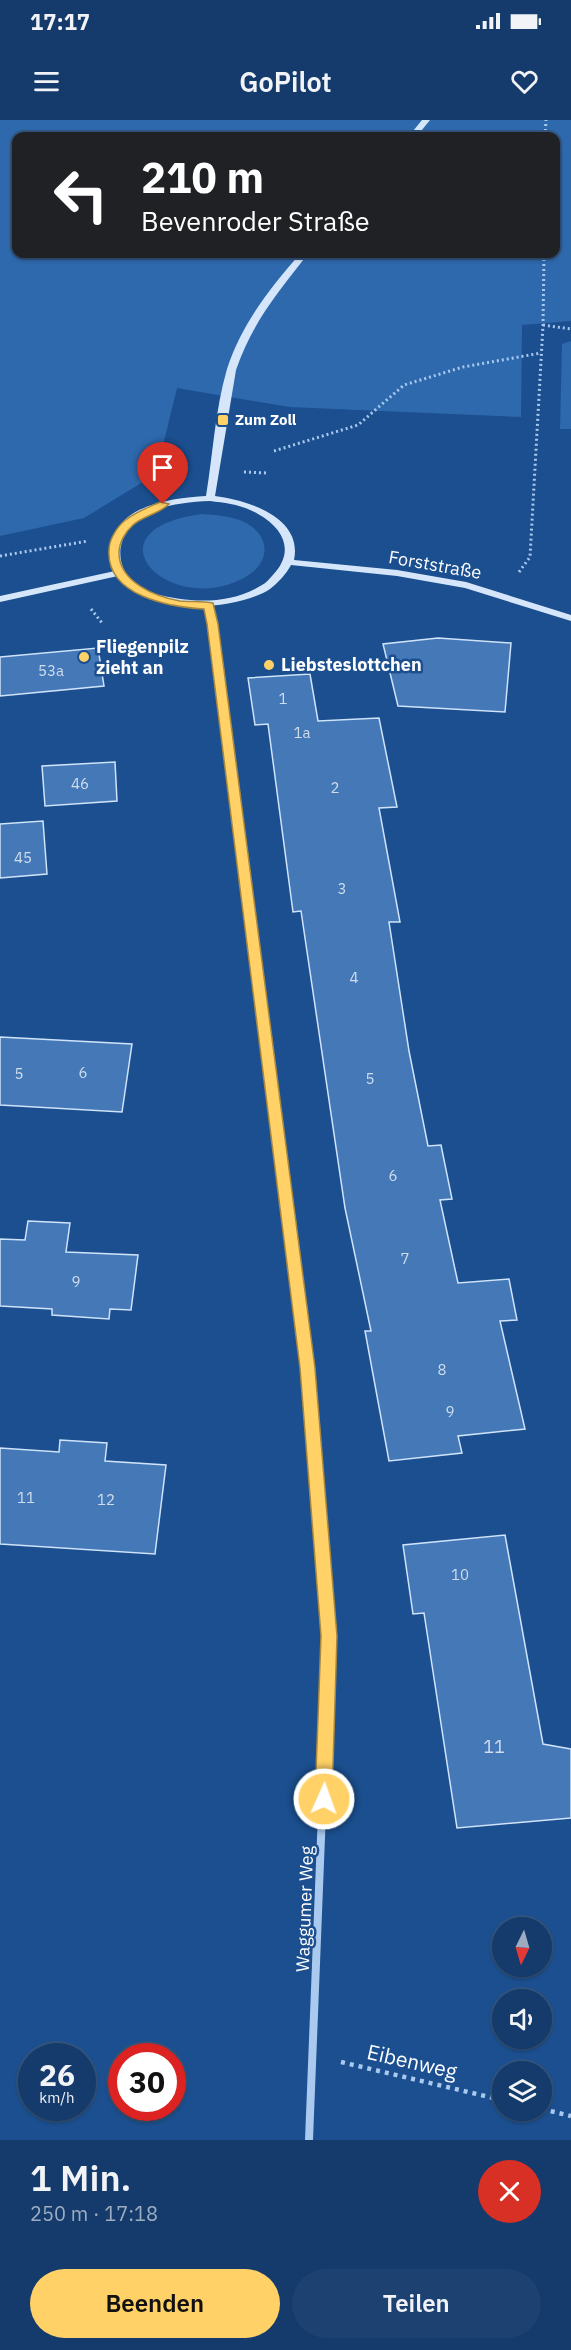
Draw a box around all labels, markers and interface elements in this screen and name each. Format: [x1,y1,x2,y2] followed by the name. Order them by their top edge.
[30,7,90,36] text: 17:17
[239,64,332,99] text: GoPilot
[30,65,63,98] icon: menu
[508,65,541,98] icon: heart
[141,150,264,205] text: 210 m
[42,156,120,234] icon: left
[141,203,370,238] text: Bevenroder Straße
[235,410,297,429] place label: Zum Zoll
[216,413,230,427] marker: Zum Zoll
[137,442,188,504] pin
[146,451,179,484] icon: arrive
[387,545,483,584] street label: Forststraße
[96,635,189,679] place label: Fliegenpilz zieht an
[77,650,91,664] marker: Fliegenpilz zieht an
[281,653,422,676] place label: Liebsteslottchen
[262,658,276,672] marker: Liebsteslottchen
[38,661,64,680] house number: 53a
[278,689,288,708] house number: 1
[293,723,311,742] house number: 1a
[71,774,89,793] house number: 46
[330,778,340,797] house number: 2
[14,848,32,867] house number: 45
[337,879,347,898] house number: 3
[349,968,359,987] house number: 4
[78,1063,88,1082] house number: 6
[14,1064,24,1083] house number: 5
[365,1069,375,1088] house number: 5
[388,1166,398,1185] house number: 6
[400,1249,410,1268] house number: 7
[71,1272,81,1291] house number: 9
[437,1360,447,1379] house number: 8
[445,1402,455,1421] house number: 9
[17,1488,35,1507] house number: 11
[97,1490,115,1509] house number: 12
[451,1565,469,1584] house number: 10
[483,1735,505,1758] house number: 11
[292,1767,356,1831] position arrow
[291,1845,318,1972] street label: Waggumer Weg
[492,1917,552,1977] north arrow
[492,1917,552,2121] map controls
[492,1989,552,2049] button: sound
[364,2037,460,2085] street label: Eibenweg
[108,2043,186,2121] speed limit sign: 30
[39,2055,75,2094] text: 26
[492,2061,552,2121] button: layers
[39,2088,75,2107] text: km/h
[30,2154,131,2201] text: 1 Min.
[478,2160,541,2223] button: close
[30,2200,158,2227] text: 250 m · 17:18
[30,2269,280,2338] button: Beenden
[292,2269,541,2338] button: Teilen

